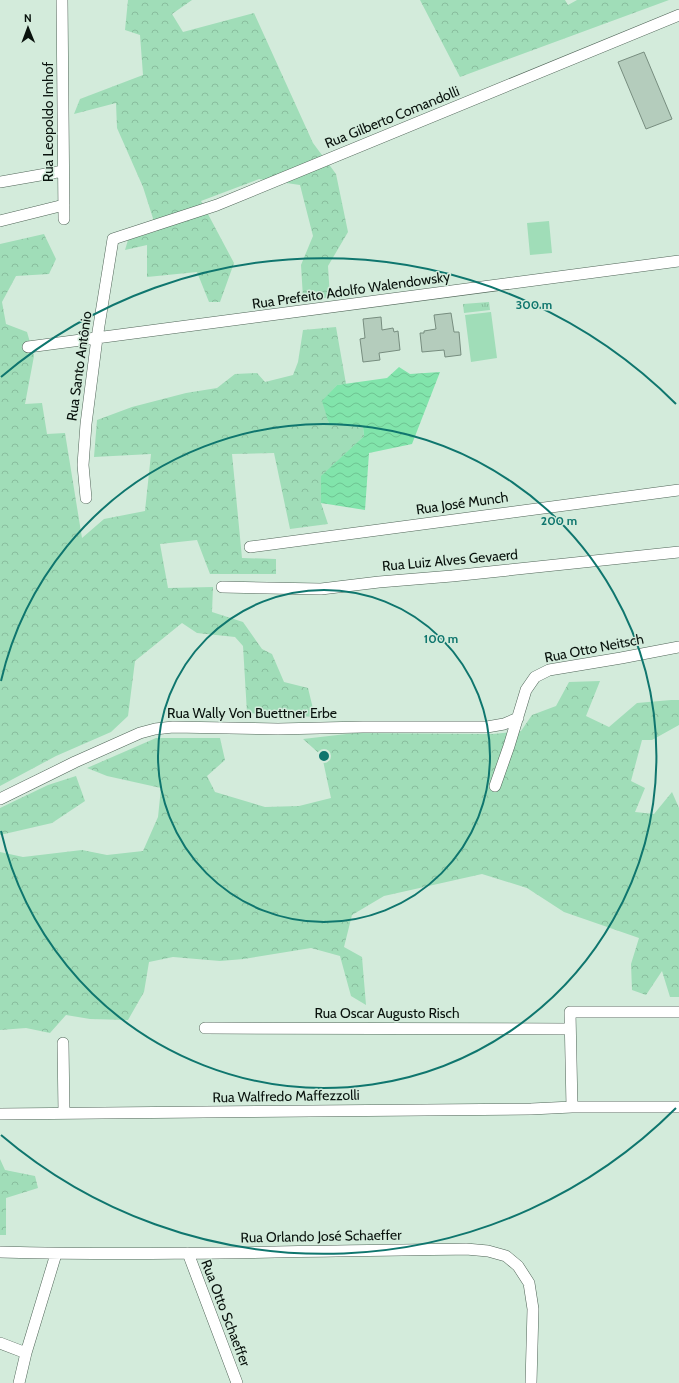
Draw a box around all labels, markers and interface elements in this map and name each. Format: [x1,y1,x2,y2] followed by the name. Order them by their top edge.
[8,8,48,48] north arrow
[24,11,32,25] text: N
[39,62,57,182] street label: Rua Leopoldo Imhof
[322,82,462,152] street label: Rua Gilberto Comandolli
[251,267,451,313] street label: Rua Prefeito Adolfo Walendowsky
[516,297,552,312] text: 300 m
[62,310,96,422] street label: Rua Santo Antônio
[415,488,509,518] street label: Rua José Munch
[541,513,577,528] text: 200 m
[381,545,519,575] street label: Rua Luiz Alves Gevaerd
[543,630,645,666] street label: Rua Otto Neitsch
[424,631,458,646] text: 100 m
[167,704,337,722] street label: Rua Wally Von Buettner Erbe
[317,749,331,763] centre of rings
[314,1004,460,1022] street label: Rua Oscar Augusto Risch
[212,1086,360,1106] street label: Rua Walfredo Maffezzolli
[240,1226,402,1246] street label: Rua Orlando José Schaeffer
[197,1257,255,1370] street label: Rua Otto Schaeffer

